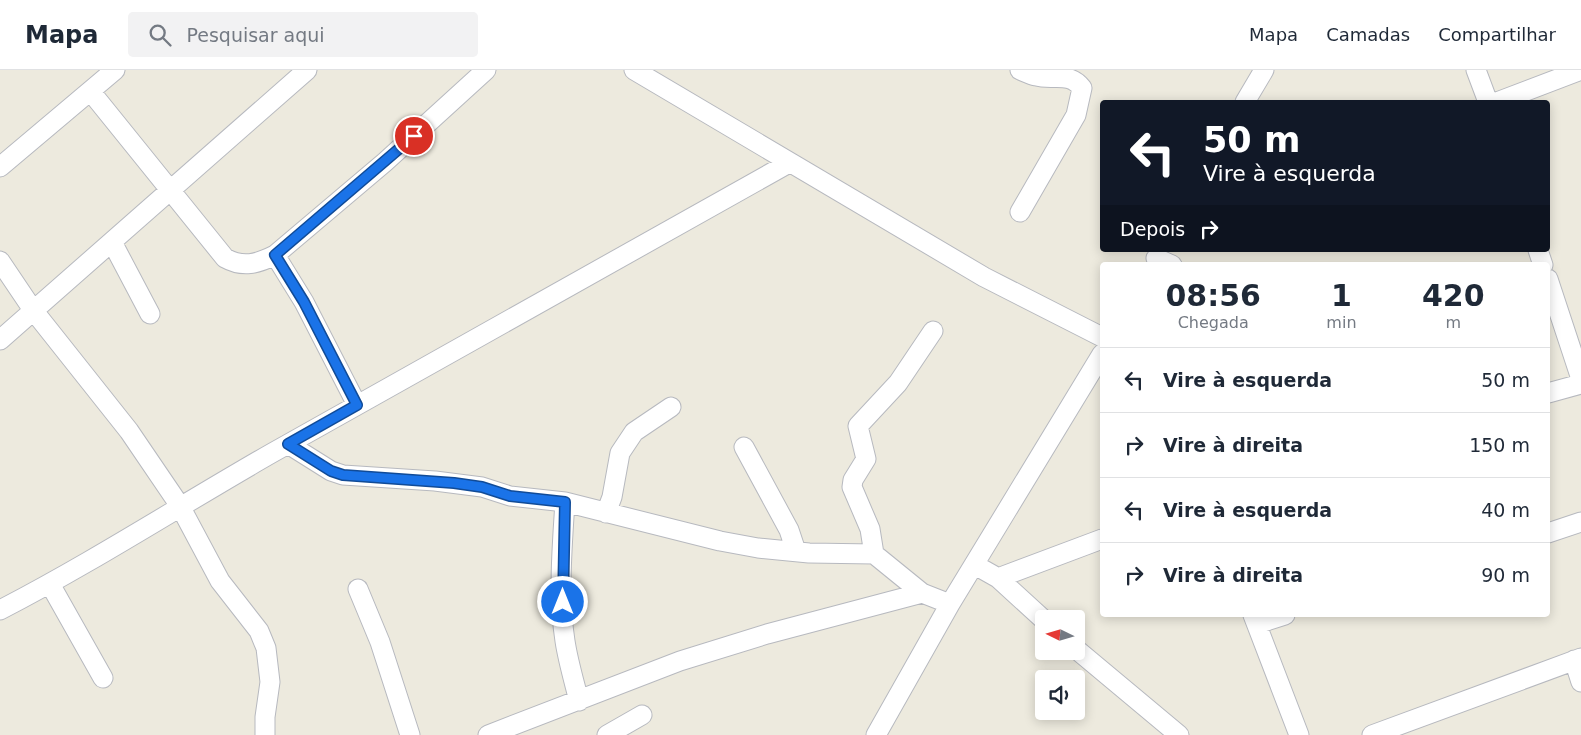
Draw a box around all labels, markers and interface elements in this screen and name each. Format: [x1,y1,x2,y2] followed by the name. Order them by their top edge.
[128,12,478,57] search box
[25,21,98,49] text: Mapa
[146,21,174,49] icon: search
[186,24,325,46] text: Pesquisar aqui
[1249,24,1298,45] text: Mapa
[1326,24,1410,45] text: Camadas
[1438,24,1556,45] text: Compartilhar
[393,115,435,157] pin
[1120,120,1185,185] icon: left
[1203,120,1300,160] text: 50 m
[400,122,428,150] icon: arrive
[1203,161,1376,186] text: Vire à esquerda
[1195,215,1223,243] icon: right
[1120,218,1185,240] text: Depois
[1165,278,1261,313] text: 08:56
[1331,278,1352,313] text: 1
[1422,278,1485,313] text: 420
[1178,313,1249,332] text: Chegada
[1326,313,1357,332] text: min
[1445,313,1461,332] text: m
[1120,366,1148,394] icon: left
[1163,369,1332,391] text: Vire à esquerda
[1481,369,1530,391] text: 50 m
[1120,431,1148,459] icon: right
[1163,434,1303,456] text: Vire à direita
[1469,434,1530,456] text: 150 m
[1120,496,1148,524] icon: left
[1163,499,1332,521] text: Vire à esquerda
[1481,499,1530,521] text: 40 m
[1120,561,1148,589] icon: right
[1163,564,1303,586] text: Vire à direita
[1481,564,1530,586] text: 90 m
[536,575,588,627] position arrow
[1035,610,1085,660] north arrow
[1035,610,1085,720] map controls
[1035,670,1085,720] button: sound

